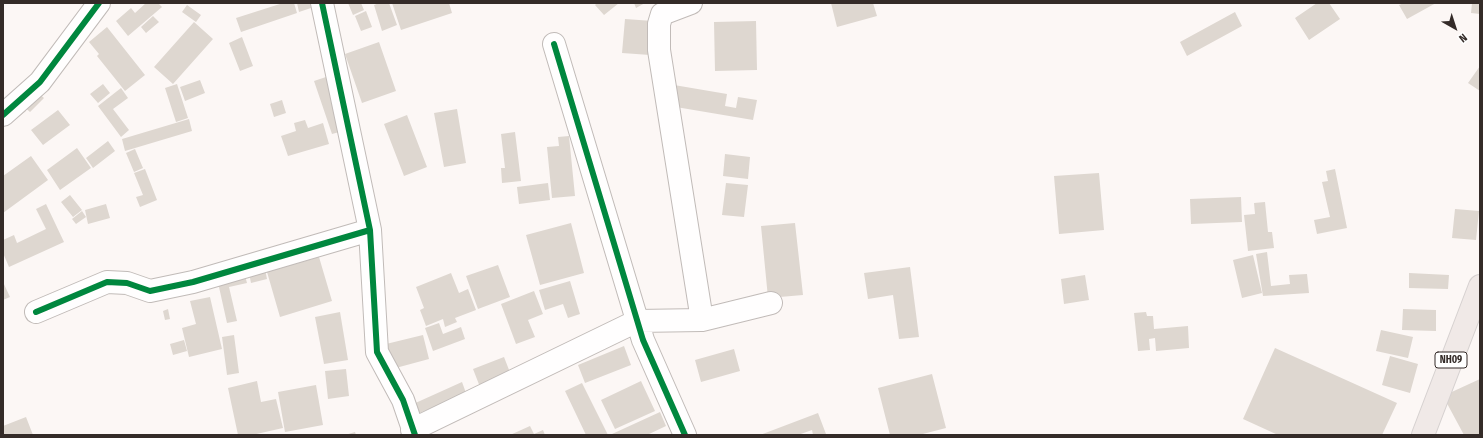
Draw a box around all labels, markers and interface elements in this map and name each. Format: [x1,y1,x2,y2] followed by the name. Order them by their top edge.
[1435,8,1475,48] north arrow
[1456,31,1470,45] text: N
[1435,352,1467,368] road number: NH09

